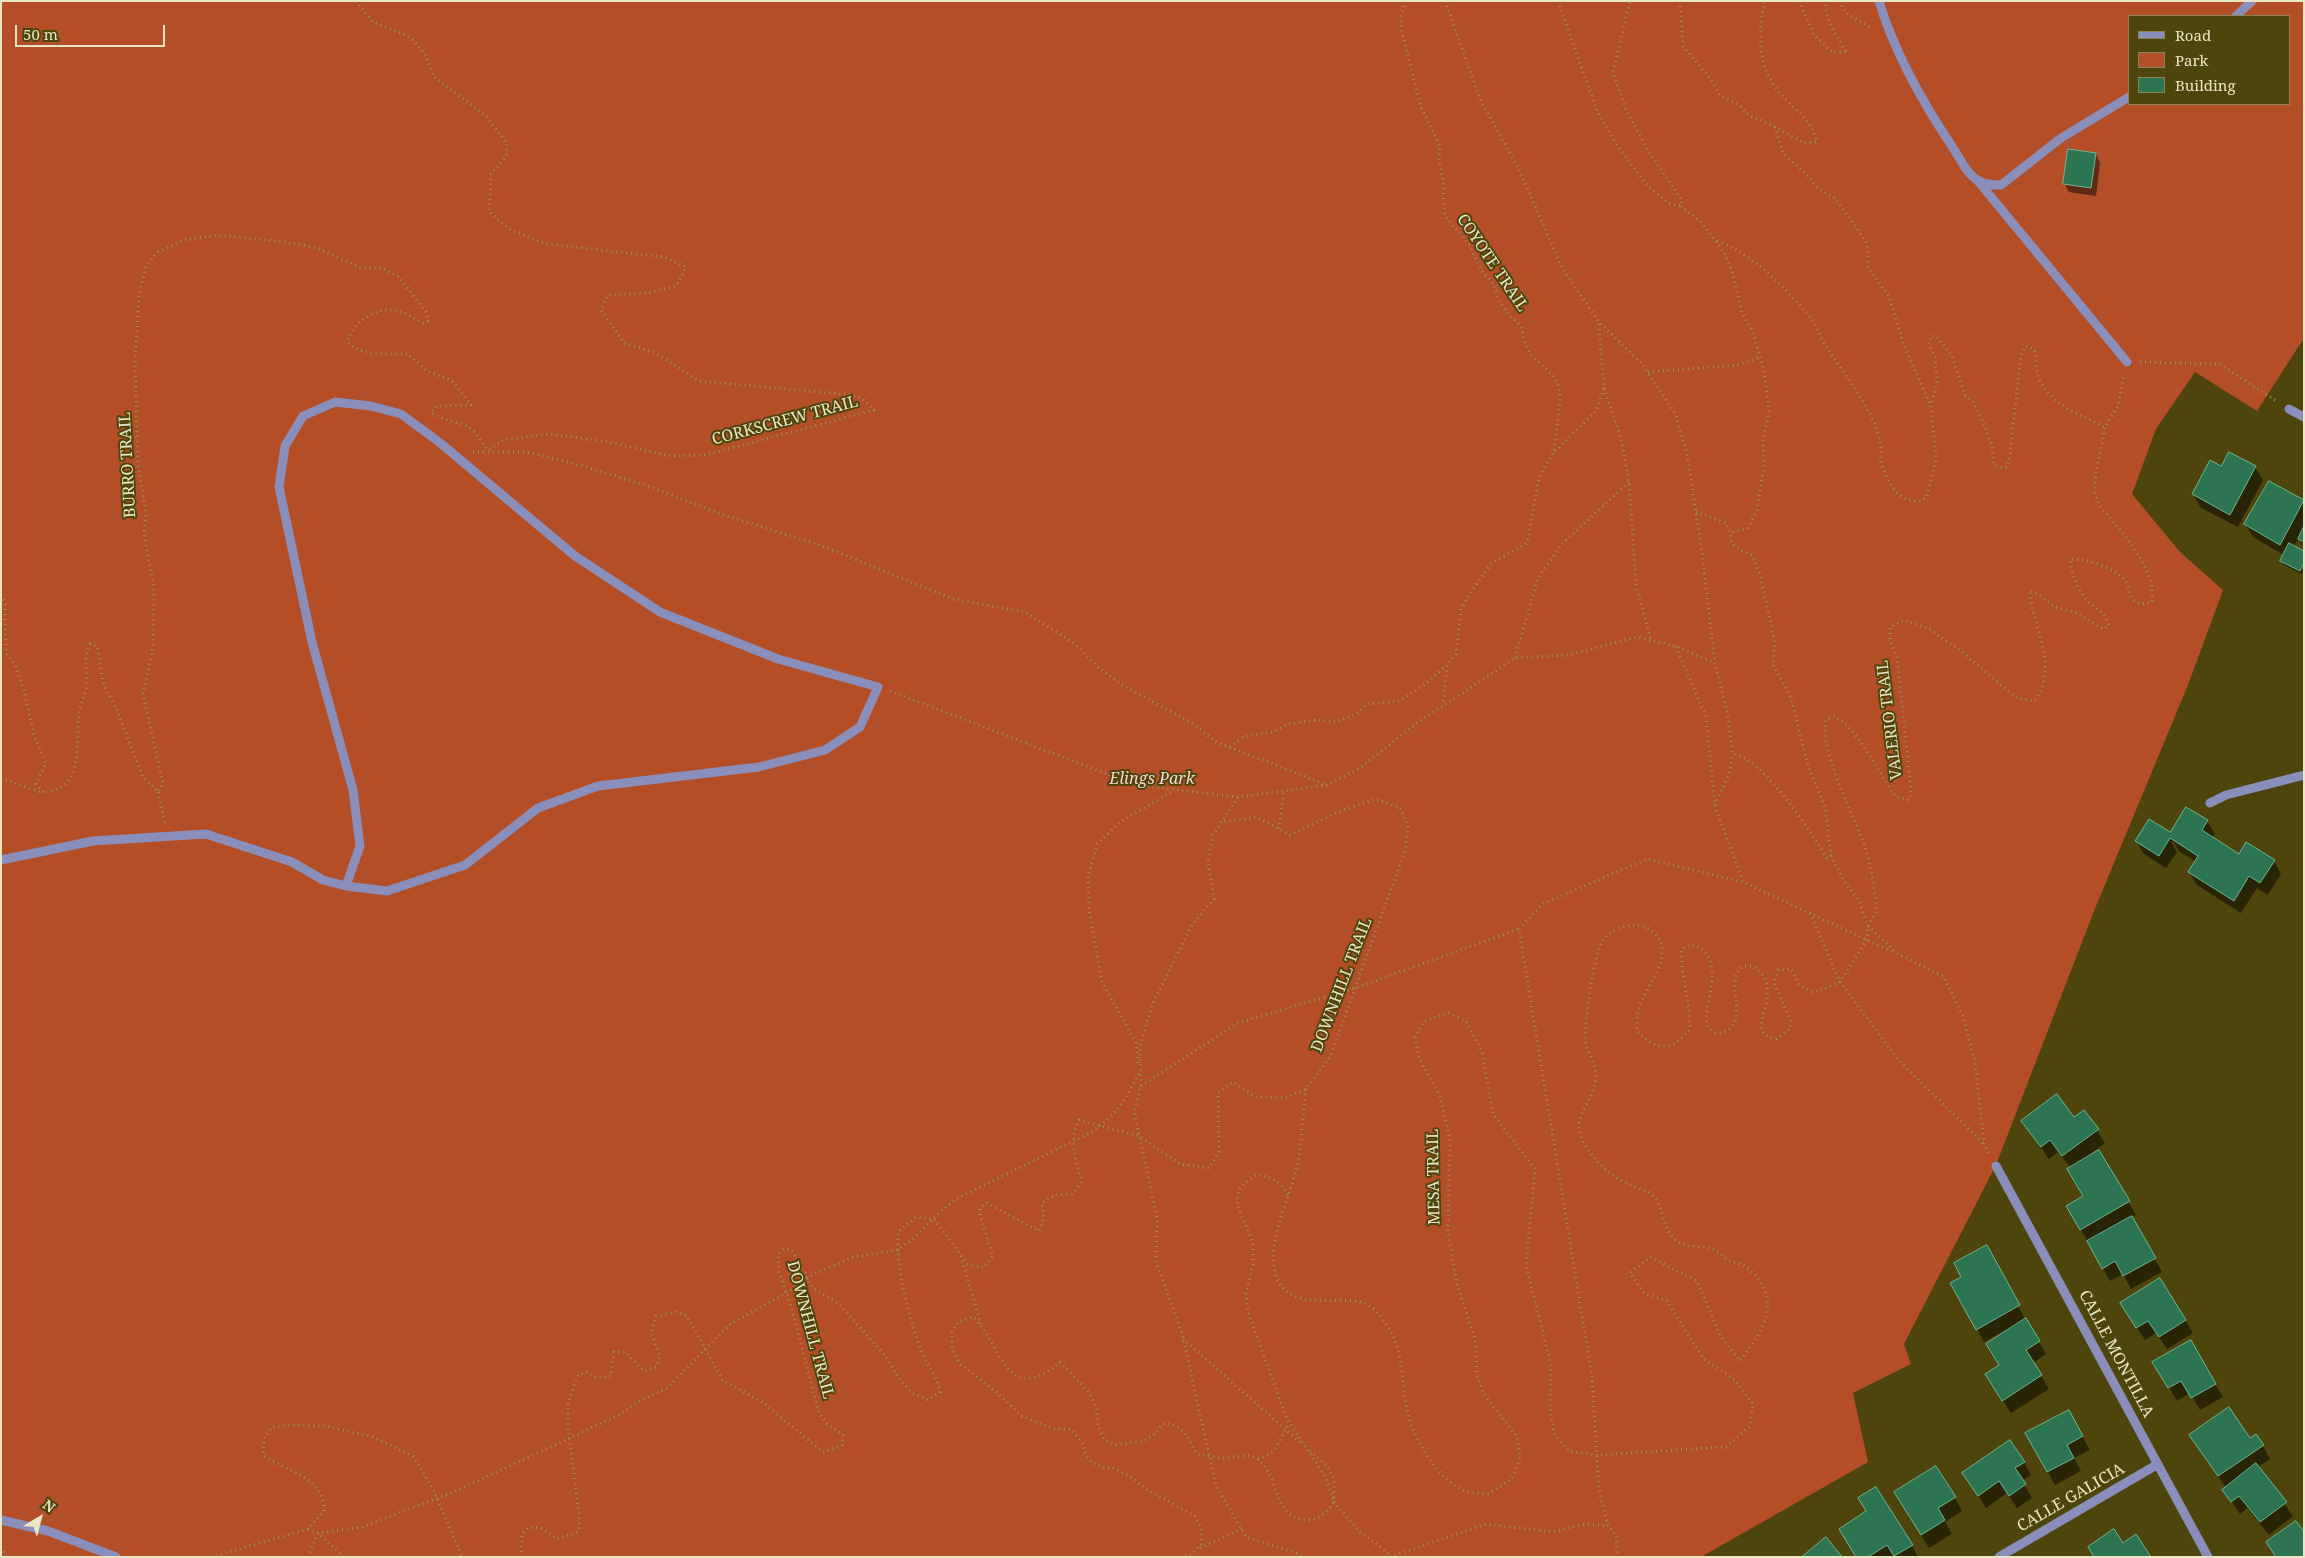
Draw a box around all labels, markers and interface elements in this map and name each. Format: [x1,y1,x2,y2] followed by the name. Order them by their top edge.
[18,15,168,47] scale bar
[2128,15,2290,105] legend
[23,24,58,44] text: 50 m
[2175,25,2211,45] text: Road
[2175,50,2208,70] text: Park
[2175,75,2236,95] text: Building
[1452,211,1532,315] street label: COYOTE TRAIL
[710,392,860,450] street label: CORKSCREW TRAIL
[116,412,140,518] street label: BURRO TRAIL
[1873,659,1907,781] street label: VALERIO TRAIL
[1109,769,1195,789] park label: Elings Park
[1308,915,1376,1055] street label: DOWNHILL TRAIL
[1424,1129,1444,1225] street label: MESA TRAIL
[782,1259,838,1401] street label: DOWNHILL TRAIL
[2074,1287,2158,1421] street label: CALLE MONTILLA
[2014,1460,2128,1536] street label: CALLE GALICIA
[15,1493,65,1543] north arrow
[39,1495,59,1517] text: N

